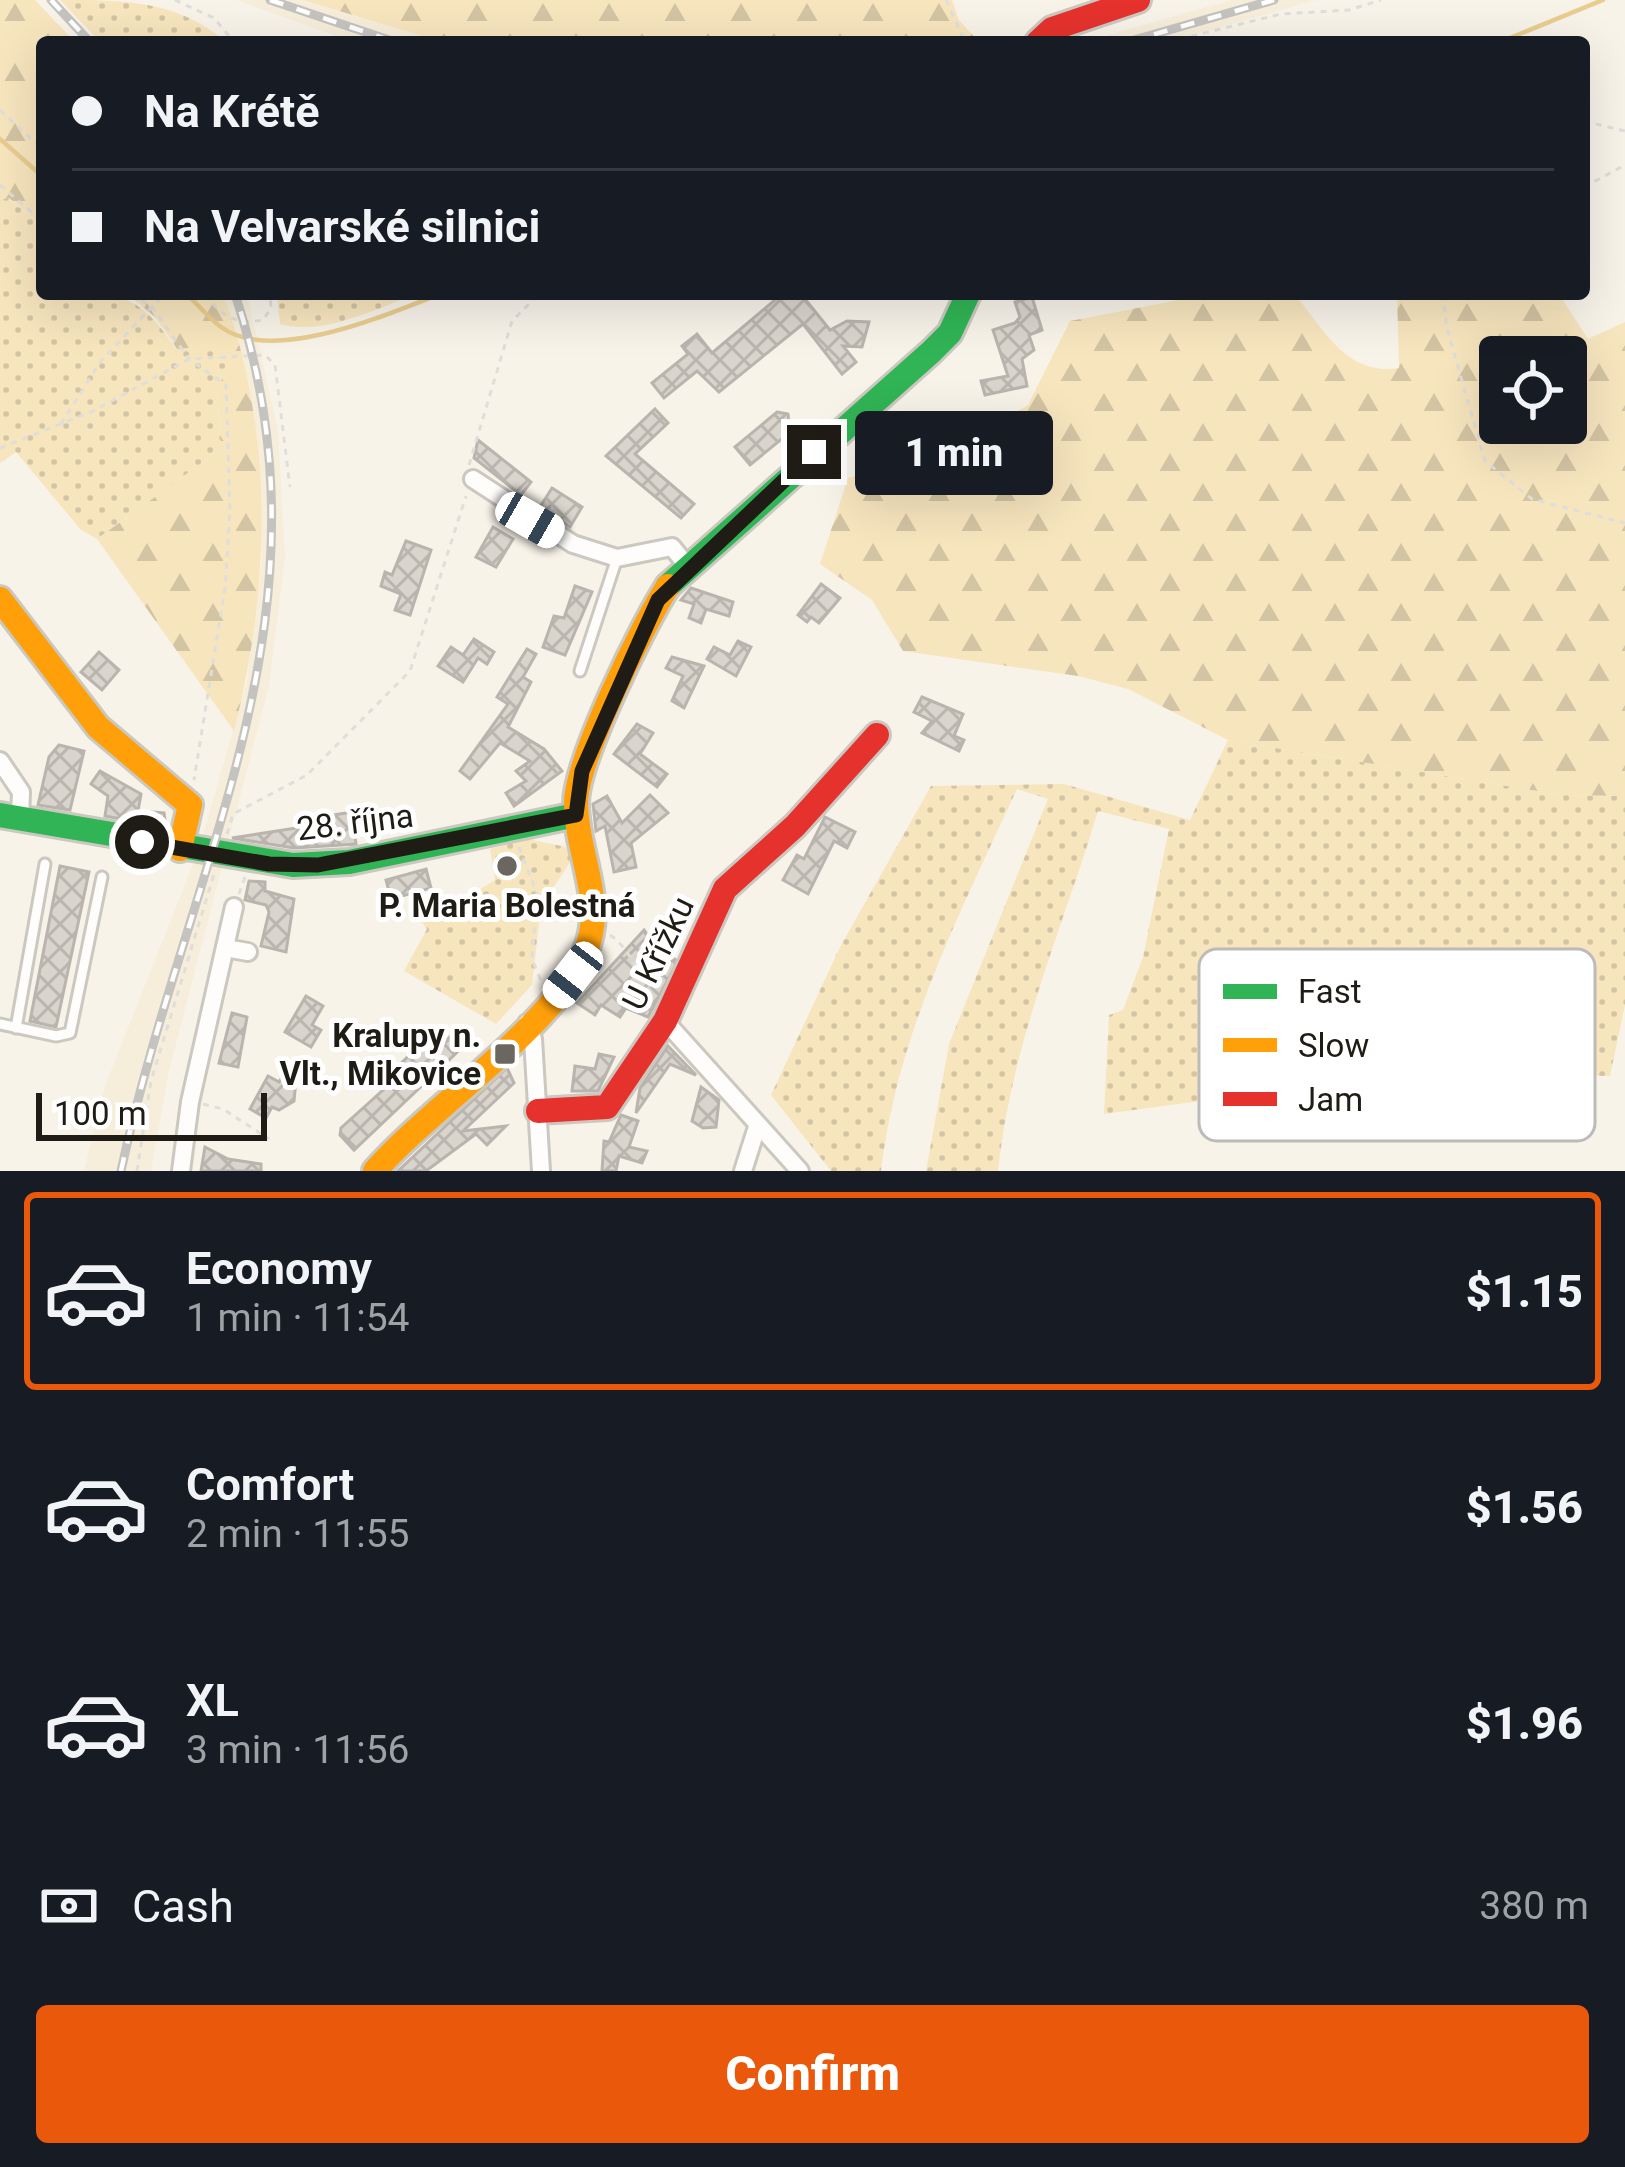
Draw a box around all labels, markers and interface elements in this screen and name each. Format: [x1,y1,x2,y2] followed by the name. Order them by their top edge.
[144,85,320,138] text: Na Krétě
[144,200,540,253] text: Na Velvarské silnici
[1479,336,1587,444] map controls
[1479,336,1587,444] button: locate
[856,410,1054,494] callout: 1 min
[787,425,841,479] route end
[905,430,1003,476] text: 1 min
[490,486,570,554] car
[294,795,416,849] street label: 28. října
[115,815,169,869] route start
[494,853,520,879] marker: P. Maria Bolestná
[379,886,635,925] place label: P. Maria Bolestná
[614,890,702,1016] street label: U Křížku
[537,936,609,1014] car
[1199,949,1595,1141] legend
[1298,972,1361,1011] text: Fast
[280,1016,481,1093] place label: Kralupy n. Vlt., Mikovice
[1298,1026,1369,1065] text: Slow
[492,1041,518,1067] marker: Kralupy n. Vlt., Mikovice
[1298,1080,1363,1119] text: Jam
[36,1087,267,1140] scale bar
[54,1094,147,1133] text: 100 m
[42,1237,150,1345] icon: car
[186,1242,372,1295] text: Economy
[1466,1265,1583,1318] text: $1.15
[186,1295,409,1341] text: 1 min · 11:54
[42,1453,150,1561] icon: car
[186,1458,354,1511] text: Comfort
[1466,1481,1583,1534] text: $1.56
[186,1511,409,1557] text: 2 min · 11:55
[42,1669,150,1777] icon: car
[186,1674,239,1727] text: XL
[1466,1697,1583,1750] text: $1.96
[186,1727,409,1773] text: 3 min · 11:56
[36,1873,102,1939] icon: cash
[132,1880,234,1933] text: Cash
[1479,1883,1589,1929] text: 380 m
[36,2005,1589,2143] button: Confirm

